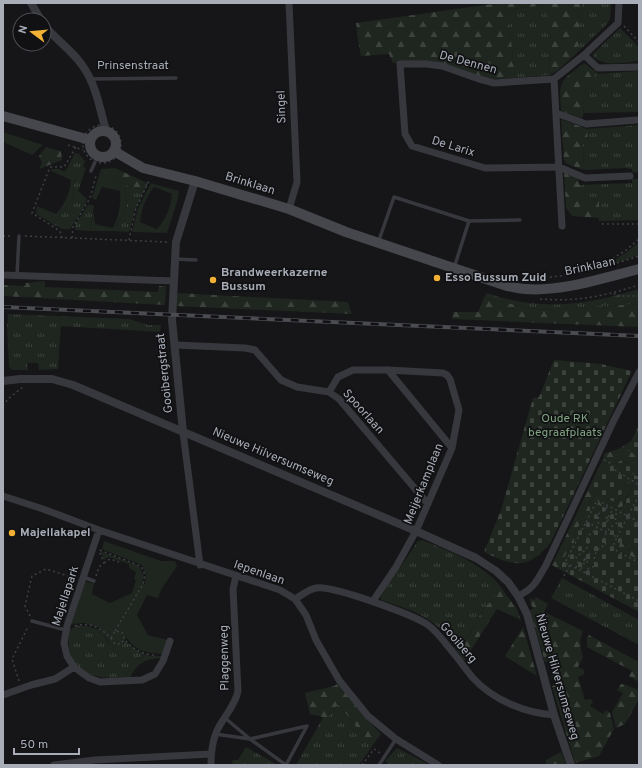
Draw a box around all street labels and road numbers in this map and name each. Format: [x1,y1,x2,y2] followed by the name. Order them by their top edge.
[437,48,499,78] street label: De Dennen
[97,58,169,74] street label: Prinsenstraat
[273,90,291,124] street label: Singel
[429,133,477,161] street label: De Larix
[223,169,277,199] street label: Brinklaan
[563,254,617,280] street label: Brinklaan
[153,332,177,414] street label: Gooibergstraat
[339,386,387,438] street label: Spoorlaan
[210,424,336,490] street label: Nieuwe Hilversumseweg
[400,441,448,527] street label: Meijerkamplaan
[231,557,287,589] street label: Iepenlaan
[49,564,83,628] street label: Majellapark
[531,612,583,742] street label: Nieuwe Hilversumseweg
[436,619,480,667] street label: Gooiberg
[216,625,234,691] street label: Plaggenweg

